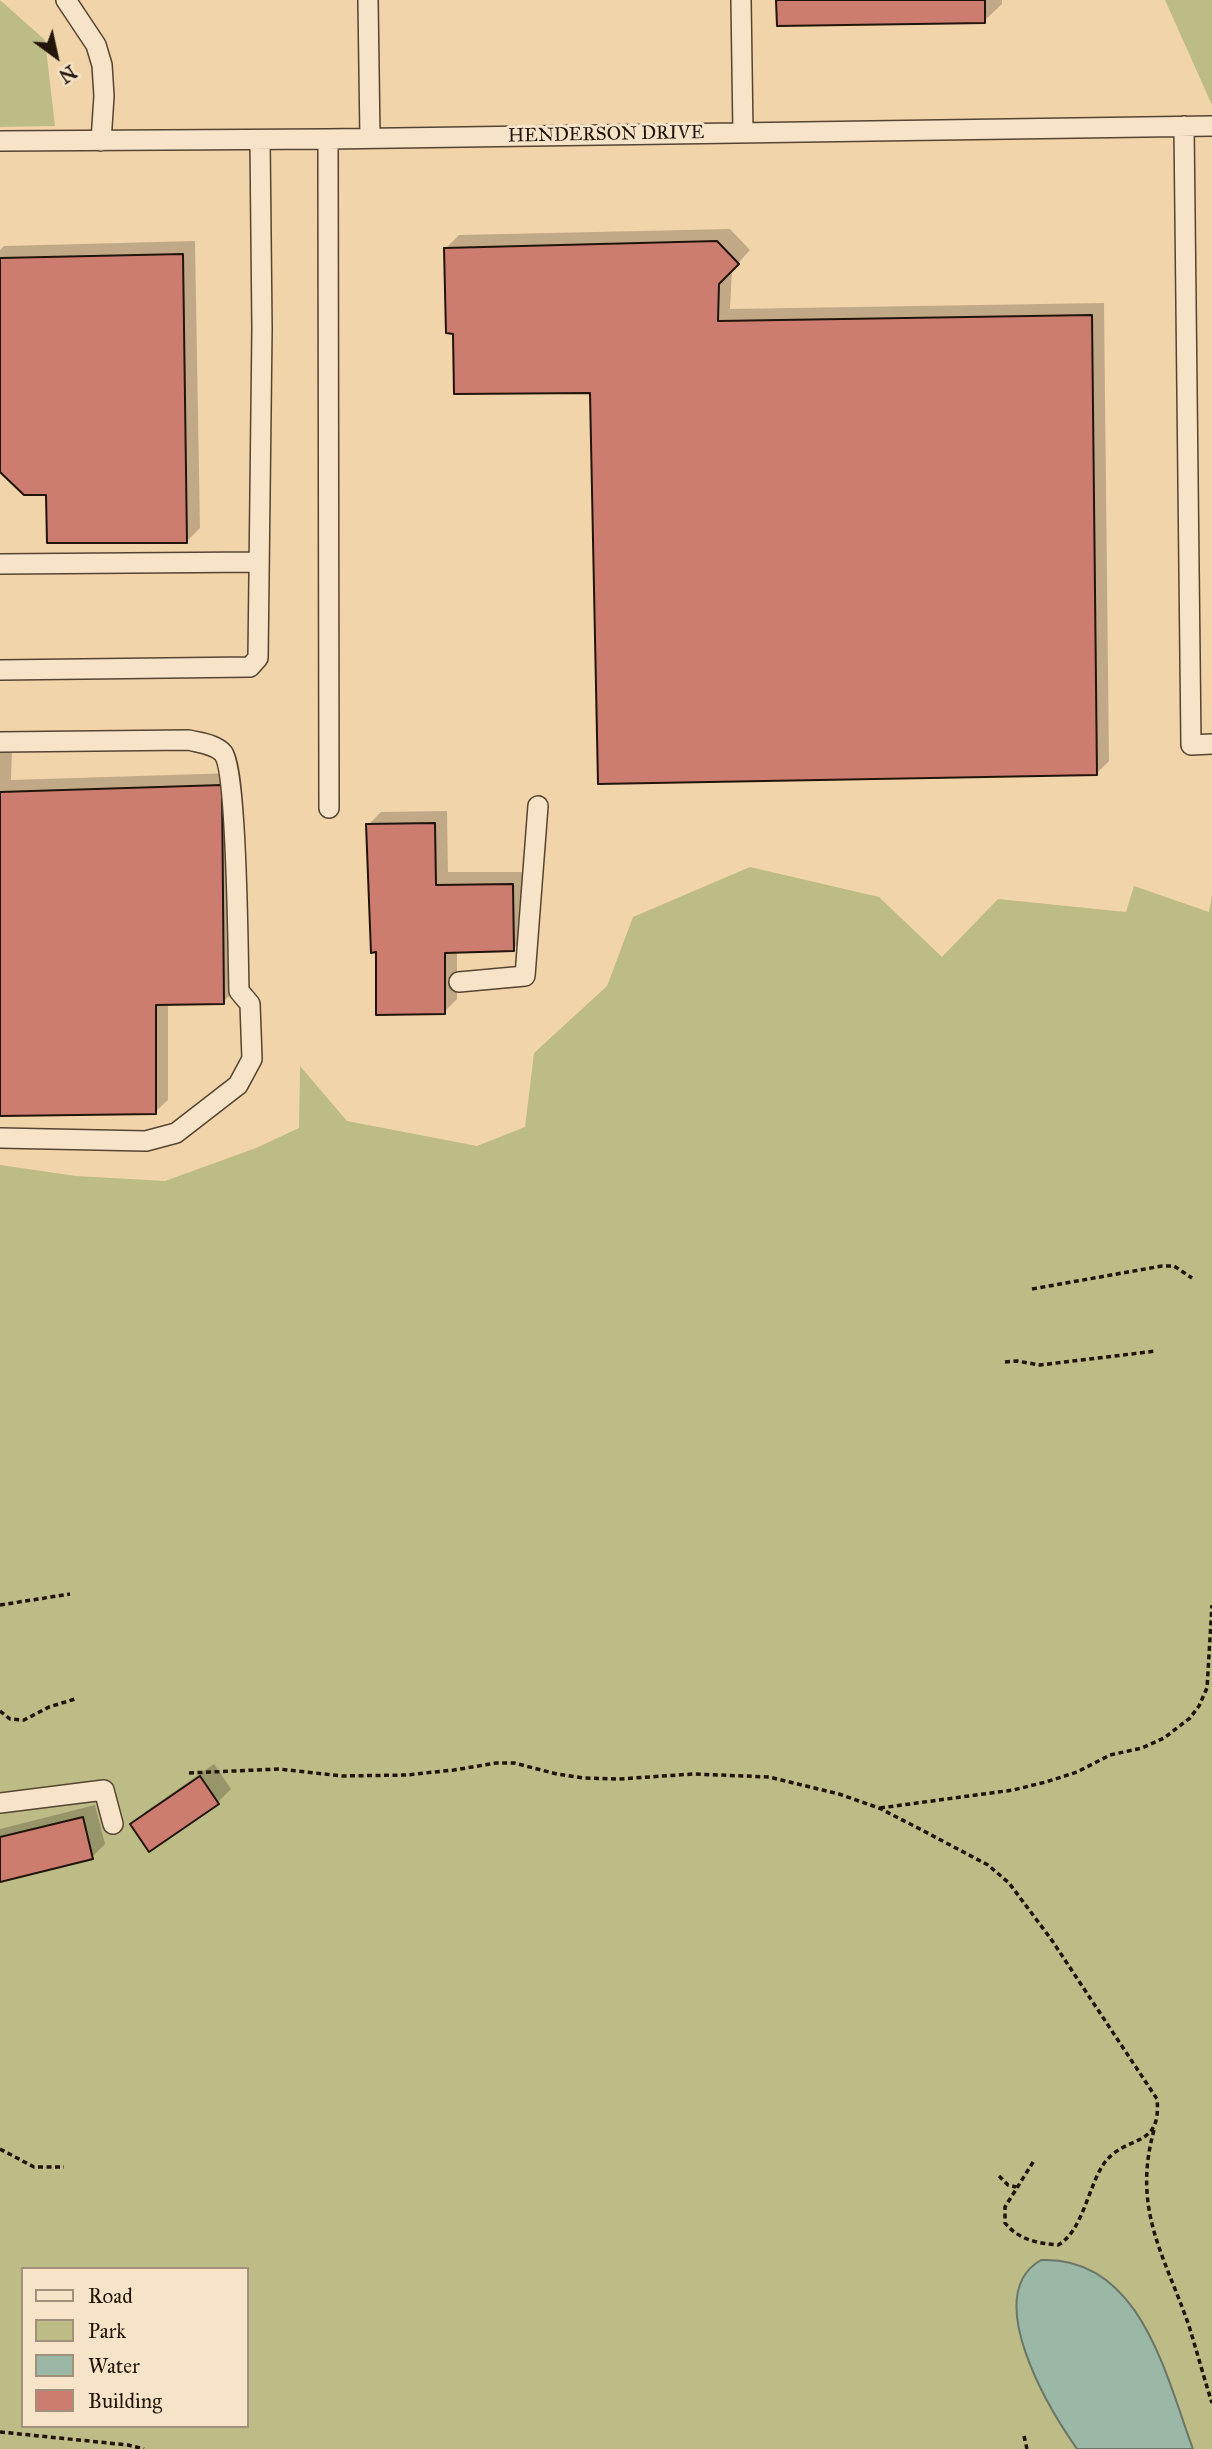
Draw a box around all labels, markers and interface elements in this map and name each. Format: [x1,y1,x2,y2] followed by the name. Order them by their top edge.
[21,21,91,91] north arrow
[55,60,81,88] text: N
[508,122,704,148] street label: HENDERSON DRIVE
[21,2267,248,2428] legend
[88,2283,133,2309] text: Road
[88,2318,126,2344] text: Park
[88,2353,140,2379] text: Water
[88,2388,162,2414] text: Building

